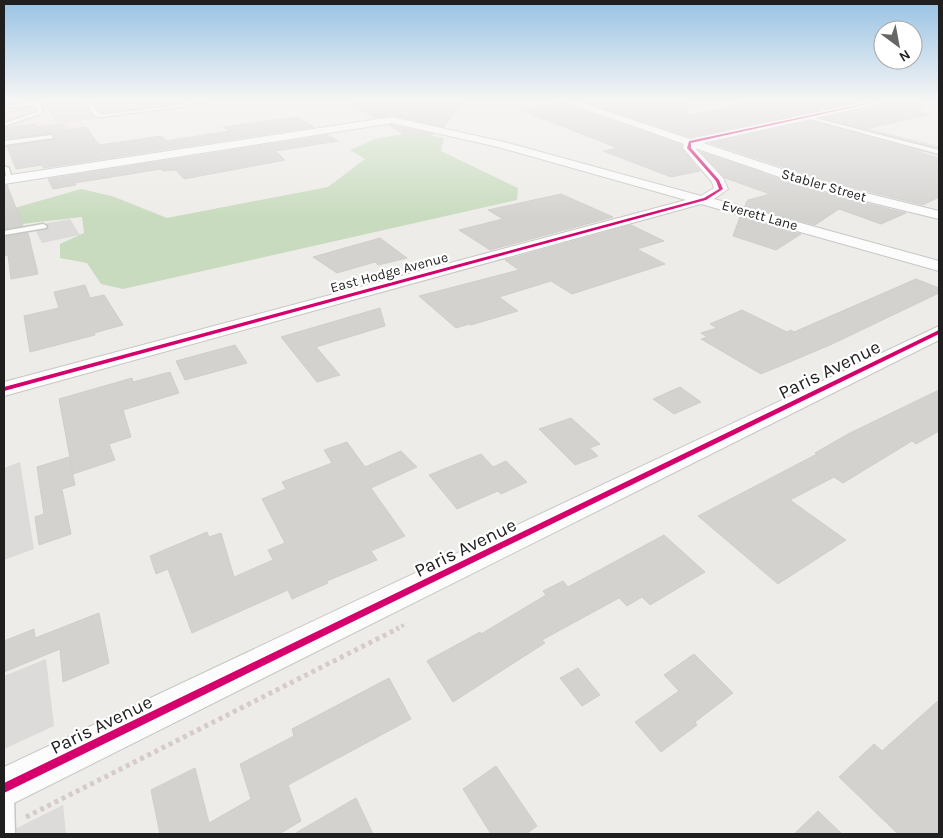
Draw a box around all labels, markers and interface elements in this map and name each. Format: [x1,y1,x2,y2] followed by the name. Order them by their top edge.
[873,20,923,70] north arrow
[896,46,913,65] text: N
[779,165,868,206] street label: Stabler Street
[720,197,800,234] street label: Everett Lane
[328,249,450,296] street label: East Hodge Avenue
[775,336,884,404] street label: Paris Avenue
[411,514,520,582] street label: Paris Avenue
[47,691,156,759] street label: Paris Avenue

